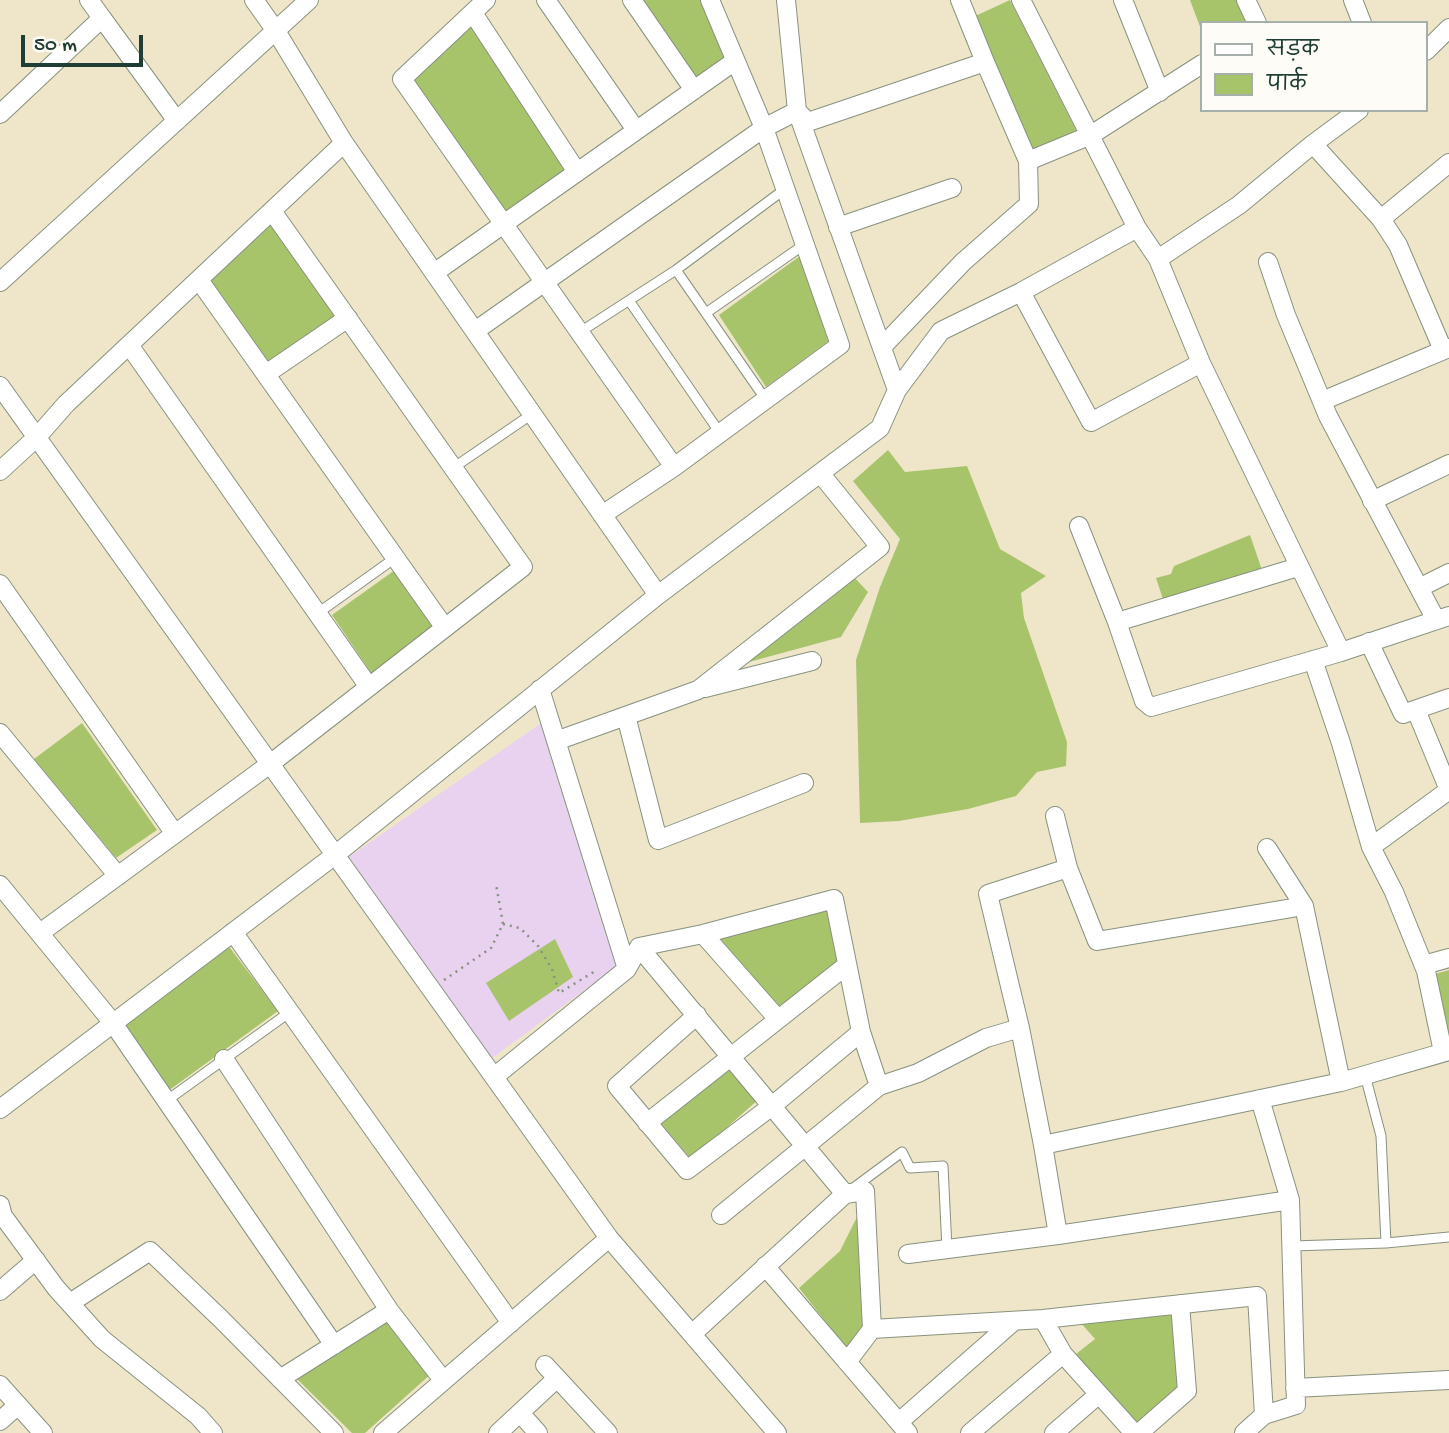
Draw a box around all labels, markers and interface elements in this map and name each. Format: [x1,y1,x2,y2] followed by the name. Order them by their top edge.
[24,21,147,65] scale bar
[1200,21,1428,112] legend
[34,34,77,59] text: 50 m
[1267,39,1319,64] text: सड़क
[1267,74,1307,99] text: पार्क

